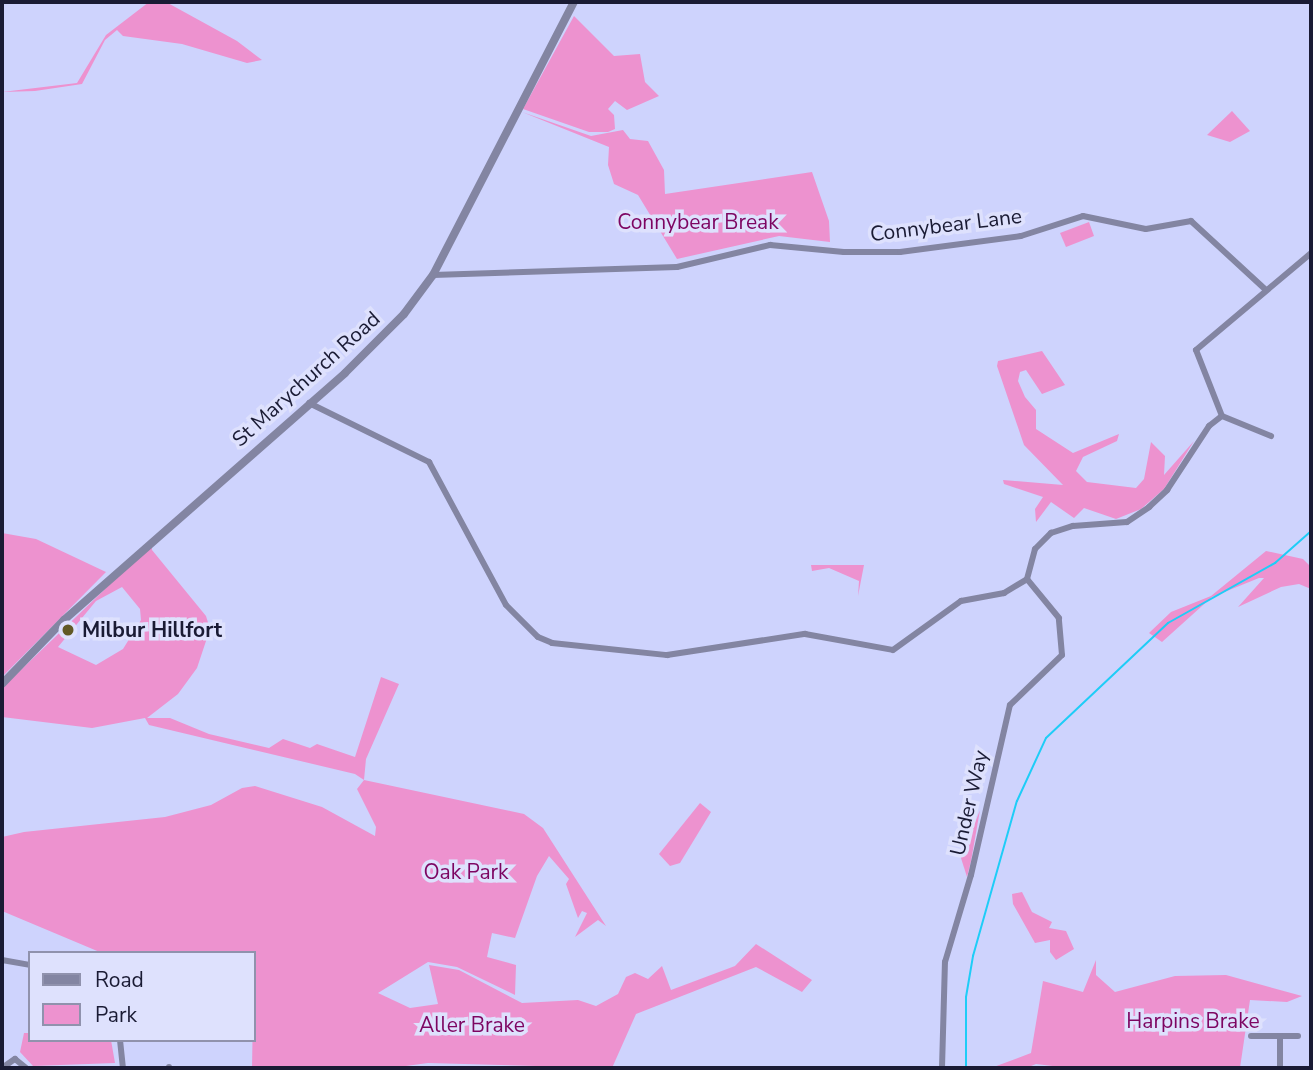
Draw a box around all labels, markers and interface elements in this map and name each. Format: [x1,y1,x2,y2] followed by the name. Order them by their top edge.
[869,203,1023,247] street label: Connybear Lane
[617,209,779,235] park label: Connybear Break
[227,306,385,452] street label: St Marychurch Road
[82,617,222,643] place label: Milbur Hillfort
[60,622,76,638] marker: Milbur Hillfort
[945,748,993,858] street label: Under Way
[423,859,509,885] park label: Oak Park
[28,951,256,1042] legend
[95,966,144,994] text: Road
[95,1001,137,1029] text: Park
[1126,1008,1260,1034] park label: Harpins Brake
[419,1012,525,1038] park label: Aller Brake

